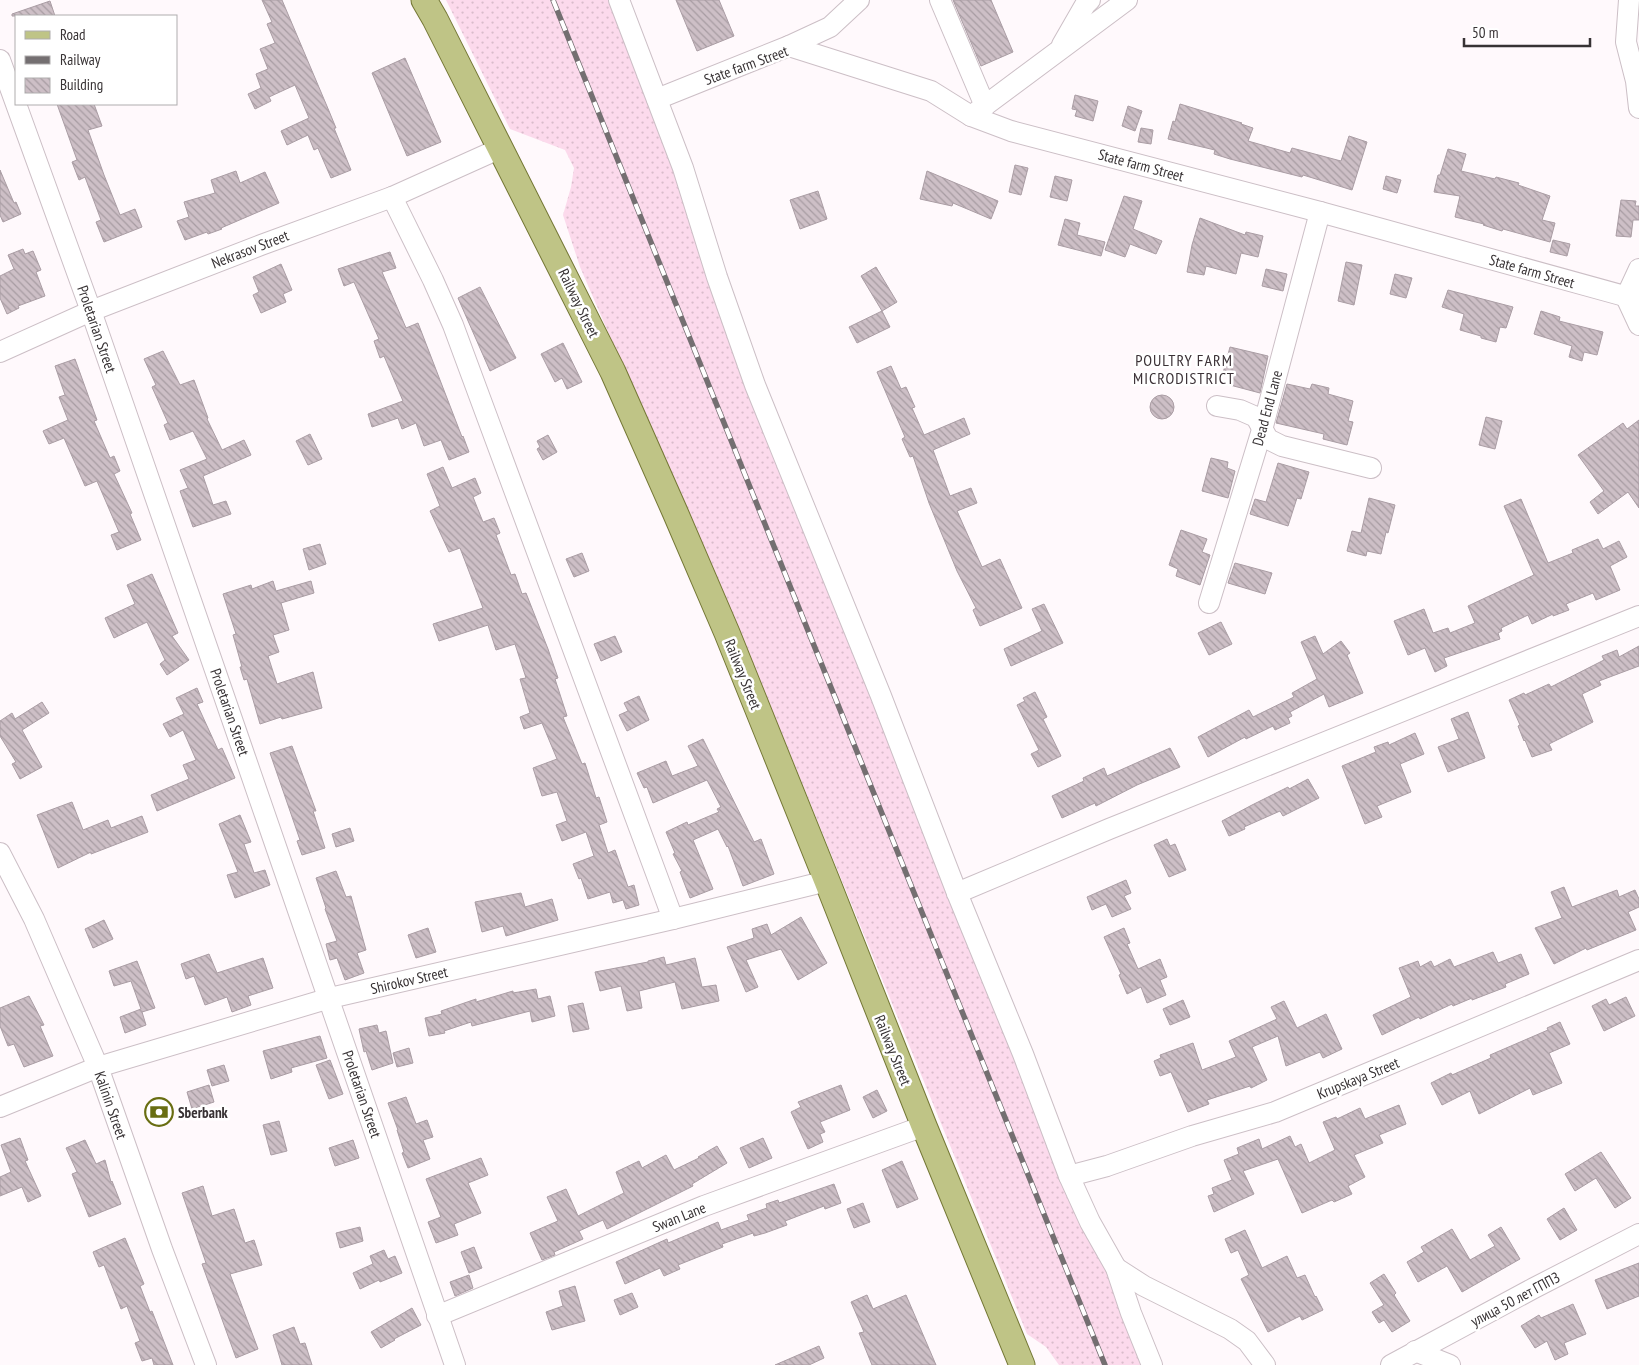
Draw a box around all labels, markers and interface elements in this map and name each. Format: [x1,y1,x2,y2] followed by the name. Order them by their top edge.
[15,15,178,105] legend
[1464,15,1590,47] scale bar
[1472,23,1498,42] text: 50 m
[60,25,86,44] text: Road
[701,41,791,89] street label: State farm Street
[60,50,101,69] text: Railway
[60,75,103,94] text: Building
[1096,144,1186,186] street label: State farm Street
[209,226,291,272] street label: Nekrasov Street
[1487,250,1577,292] street label: State farm Street
[554,265,604,341] street label: Railway Street
[73,283,121,375] street label: Proletarian Street
[1133,350,1235,388] district label: POULTRY FARM MICRODISTRICT
[1248,368,1286,448] street label: Dead End Lane
[720,636,766,712] street label: Railway Street
[206,666,254,758] street label: Proletarian Street
[369,962,449,998] street label: Shirokov Street
[870,1012,916,1088] street label: Railway Street
[338,1048,386,1140] street label: Proletarian Street
[1314,1053,1402,1103] street label: Krupskaya Street
[91,1069,131,1141] street label: Kalinin Street
[144,1097,174,1127] bank icon: Sberbank
[178,1103,229,1122] place label: Sberbank
[650,1198,708,1236] street label: Swan Lane
[1467,1268,1563,1330] street label: улица 50 лет ГППЗ

